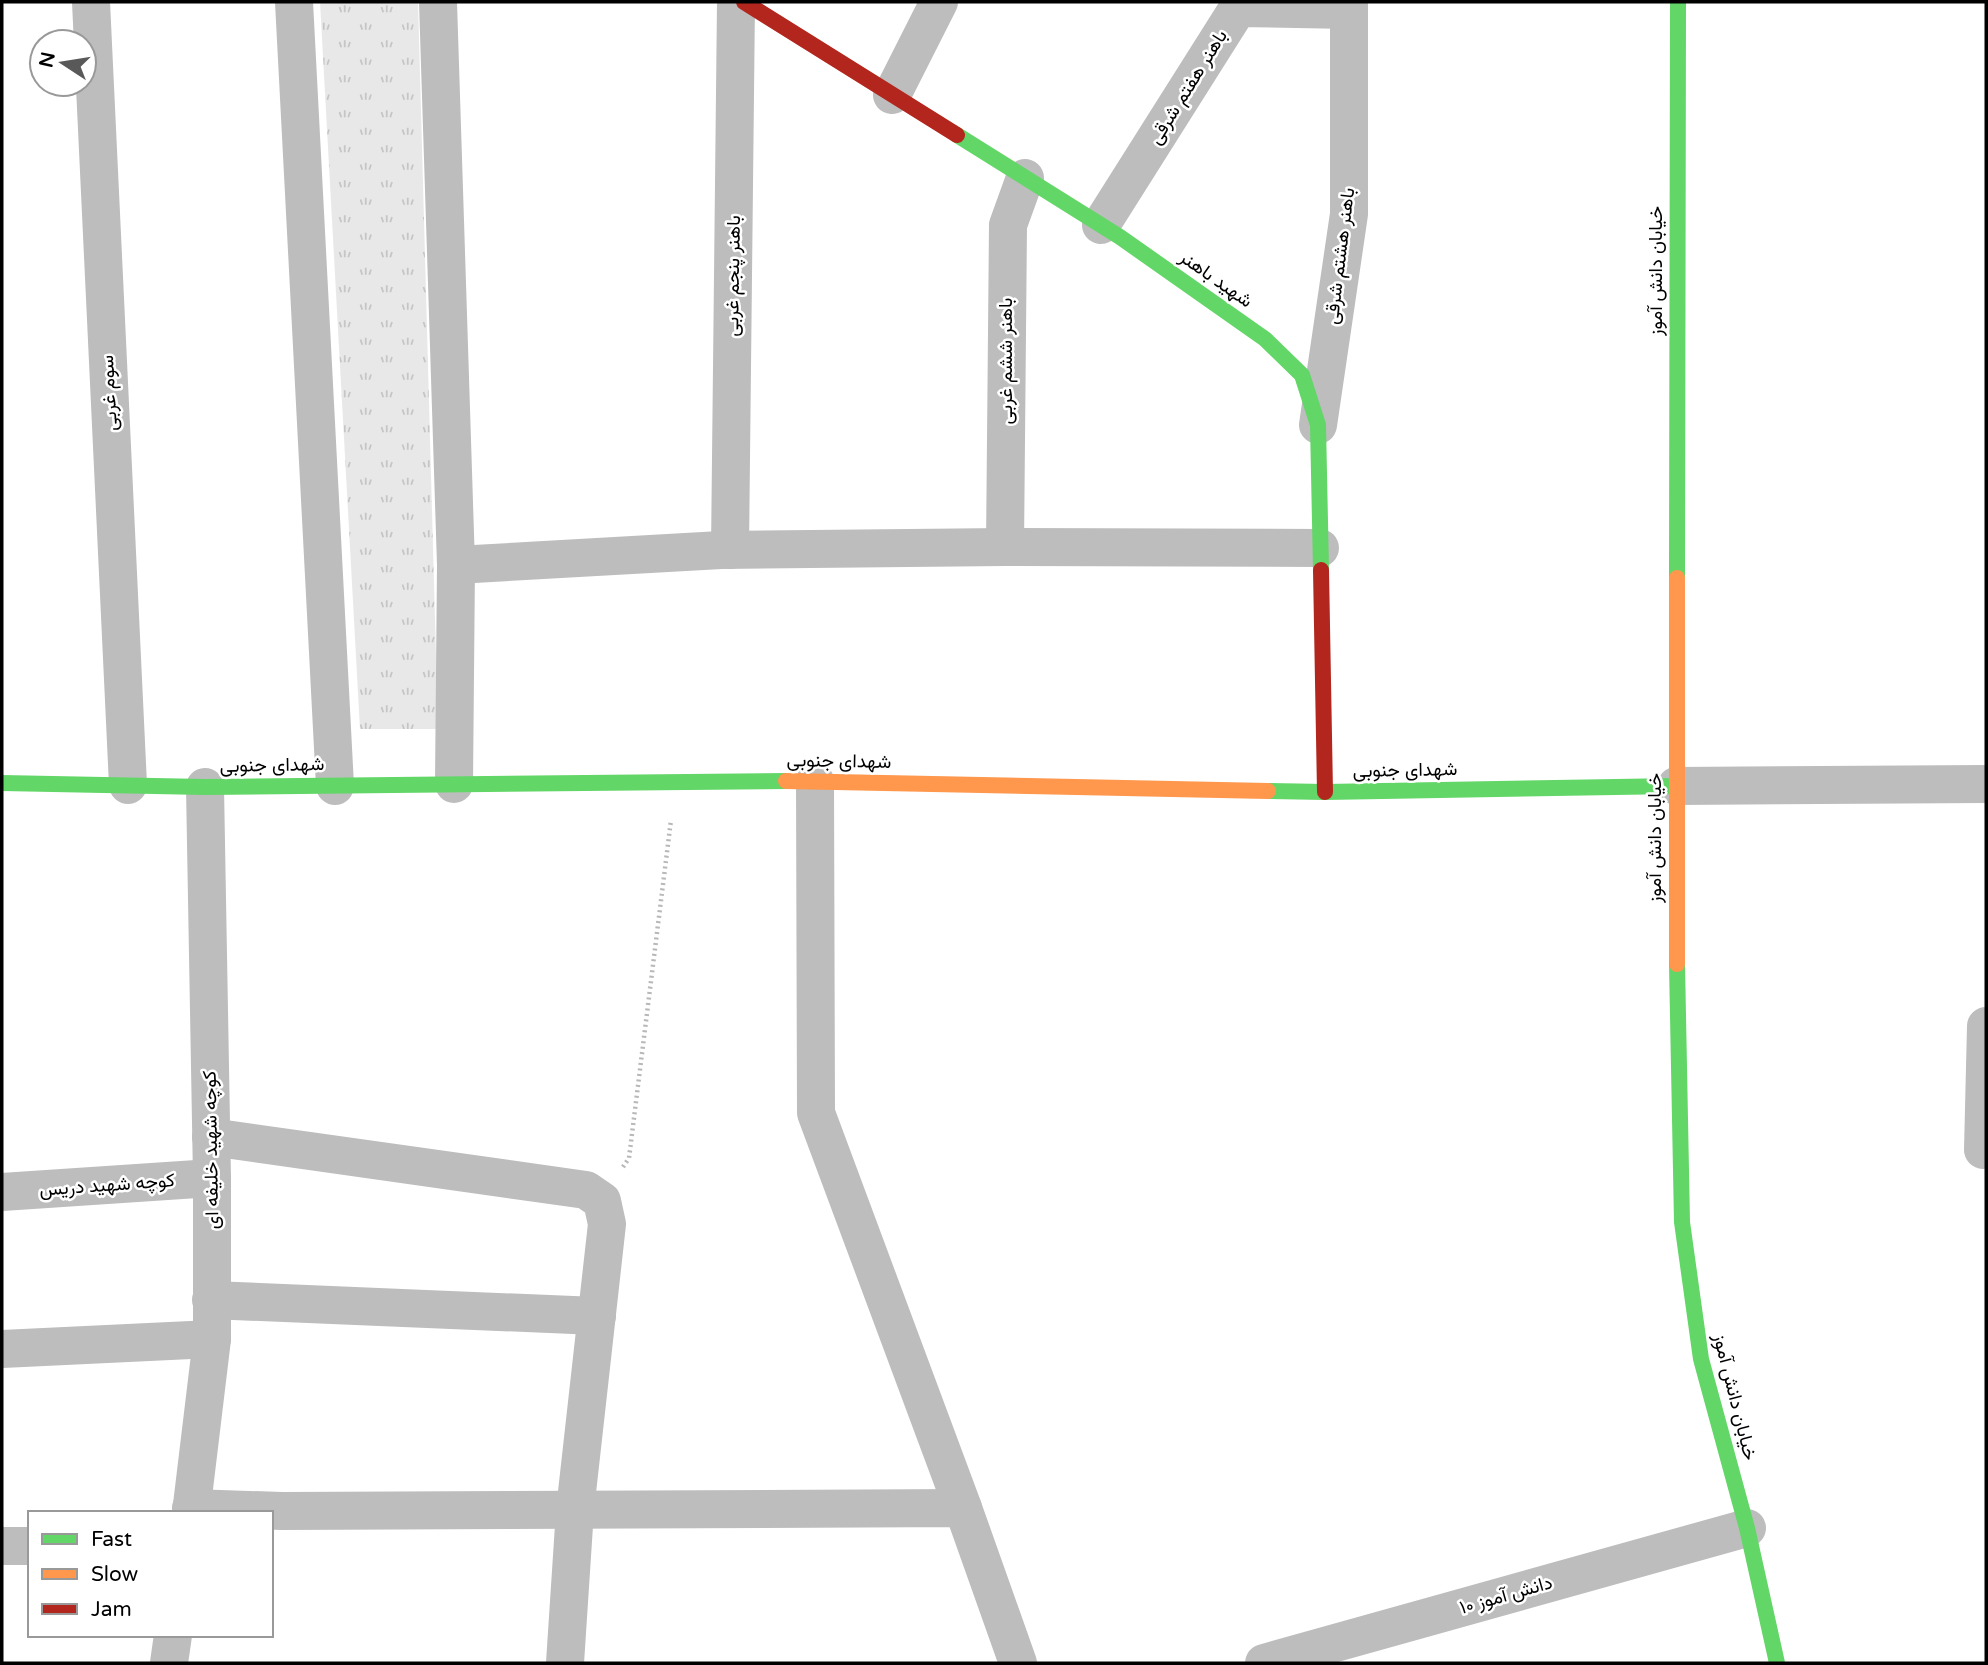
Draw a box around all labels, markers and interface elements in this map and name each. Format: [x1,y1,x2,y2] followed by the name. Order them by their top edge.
[1144,26,1233,149] street label: باهنر هفتم شرقی
[28,28,98,98] north arrow
[35,50,60,69] text: N
[1321,186,1360,326] street label: باهنر هشتم شرقی
[1645,206,1667,337] street label: خیابان دانش آموز
[721,215,747,337] street label: باهنر پنجم غربی
[1175,245,1257,312] street label: شهید باهنر
[995,298,1018,424] street label: باهنر ششم غربی
[96,354,123,432] street label: سوم غربی
[787,749,891,773] street label: شهدای جنوبی
[220,753,324,777] street label: شهدای جنوبی
[1353,758,1457,782] street label: شهدای جنوبی
[1644,773,1666,904] street label: خیابان دانش آموز
[199,1071,225,1229] street label: کوچه شهید خلیفه ای
[38,1169,176,1203] street label: کوچه شهید دریس
[1708,1330,1761,1463] street label: خیابان دانش آموز
[28,1511,273,1637] legend
[91,1527,132,1552] text: Fast
[91,1562,139,1587] text: Slow
[1457,1571,1555,1619] street label: دانش آموز ۱۰
[91,1597,132,1622] text: Jam

